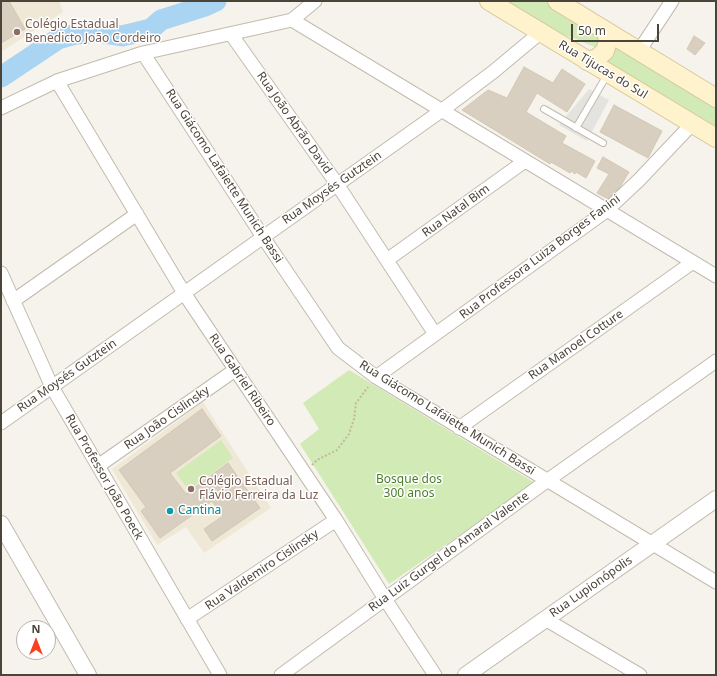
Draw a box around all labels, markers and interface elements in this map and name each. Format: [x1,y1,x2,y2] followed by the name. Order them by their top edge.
[573,16,661,42] scale bar
[25,18,161,46] place label: Colégio Estadual Benedicto João Cordeiro
[578,22,606,39] text: 50 m
[12,27,22,37] marker: Colégio Estadual Benedicto João Cordeiro
[556,38,650,102] street label: Rua Tijucas do Sul
[253,69,335,177] street label: Rua João Abrão David
[162,86,286,266] street label: Rua Giácomo Lafaiette Munich Bassi
[280,148,384,228] street label: Rua Moysés Gutztein
[419,182,493,240] street label: Rua Natal Bim
[457,192,623,322] street label: Rua Professora Luiza Borges Fanini
[526,307,626,383] street label: Rua Manoel Cotture
[206,331,278,429] street label: Rua Gabriel Ribeiro
[15,336,119,416] street label: Rua Moysés Gutztein
[356,358,538,478] street label: Rua Giácomo Lafaiette Munich Bassi
[122,383,212,453] street label: Rua João Cislinsky
[62,412,146,542] street label: Rua Professor João Poeck
[376,473,442,501] park label: Bosque dos 300 anos
[199,475,318,503] place label: Colégio Estadual Flávio Ferreira da Luz
[186,484,196,494] marker: Colégio Estadual Flávio Ferreira da Luz
[366,489,532,615] street label: Rua Luiz Gurgel do Amaral Valente
[178,504,221,518] place label: Cantina
[165,506,175,516] marker: Cantina
[203,527,321,613] street label: Rua Valdemiro Cislinsky
[547,553,635,621] street label: Rua Lupionópolis
[16,620,56,660] north arrow
[32,621,40,636] text: N

